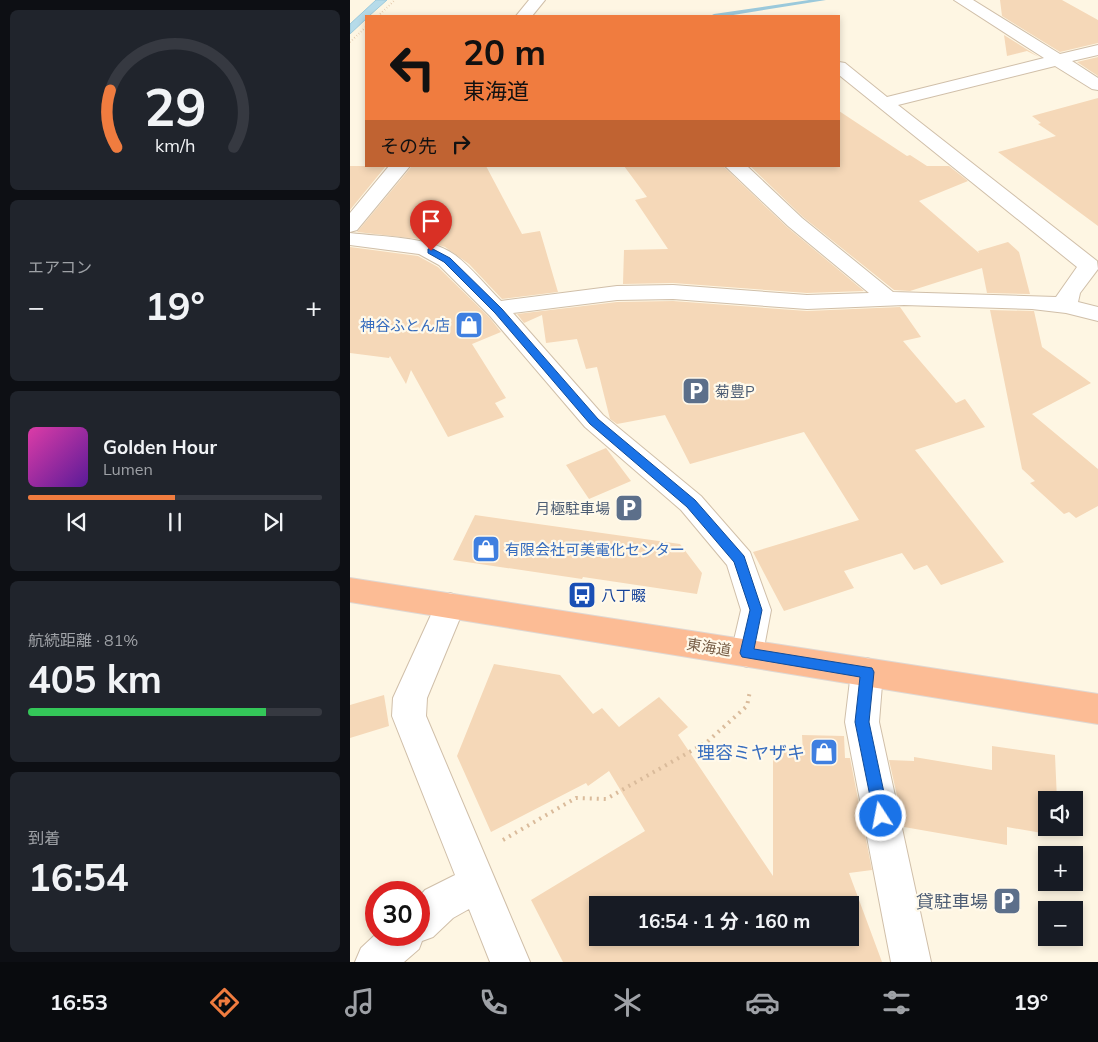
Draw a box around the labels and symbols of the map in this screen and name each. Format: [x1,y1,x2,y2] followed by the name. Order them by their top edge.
[410,200,452,251] pin
[454,310,484,340] shop icon: 神谷ふとん店
[360,316,450,335] place label: 神谷ふとん店
[681,376,711,406] parking icon: 菊豊P
[715,382,755,401] place label: 菊豊P
[614,493,644,523] parking icon: 月極駐車場
[535,499,610,518] place label: 月極駐車場
[471,534,501,564] shop icon: 有限会社可美電化センター
[505,540,685,559] place label: 有限会社可美電化センター
[567,580,597,610] bus stop icon: 八丁畷
[601,586,646,605] place label: 八丁畷
[685,634,733,660] street label: 東海道
[809,737,839,767] shop icon: 理容ミヤザキ
[697,741,805,764] place label: 理容ミヤザキ
[854,789,906,841] position arrow
[365,881,430,946] speed limit sign: 30
[992,886,1022,916] parking icon: 貸駐車場
[916,890,988,913] place label: 貸駐車場

